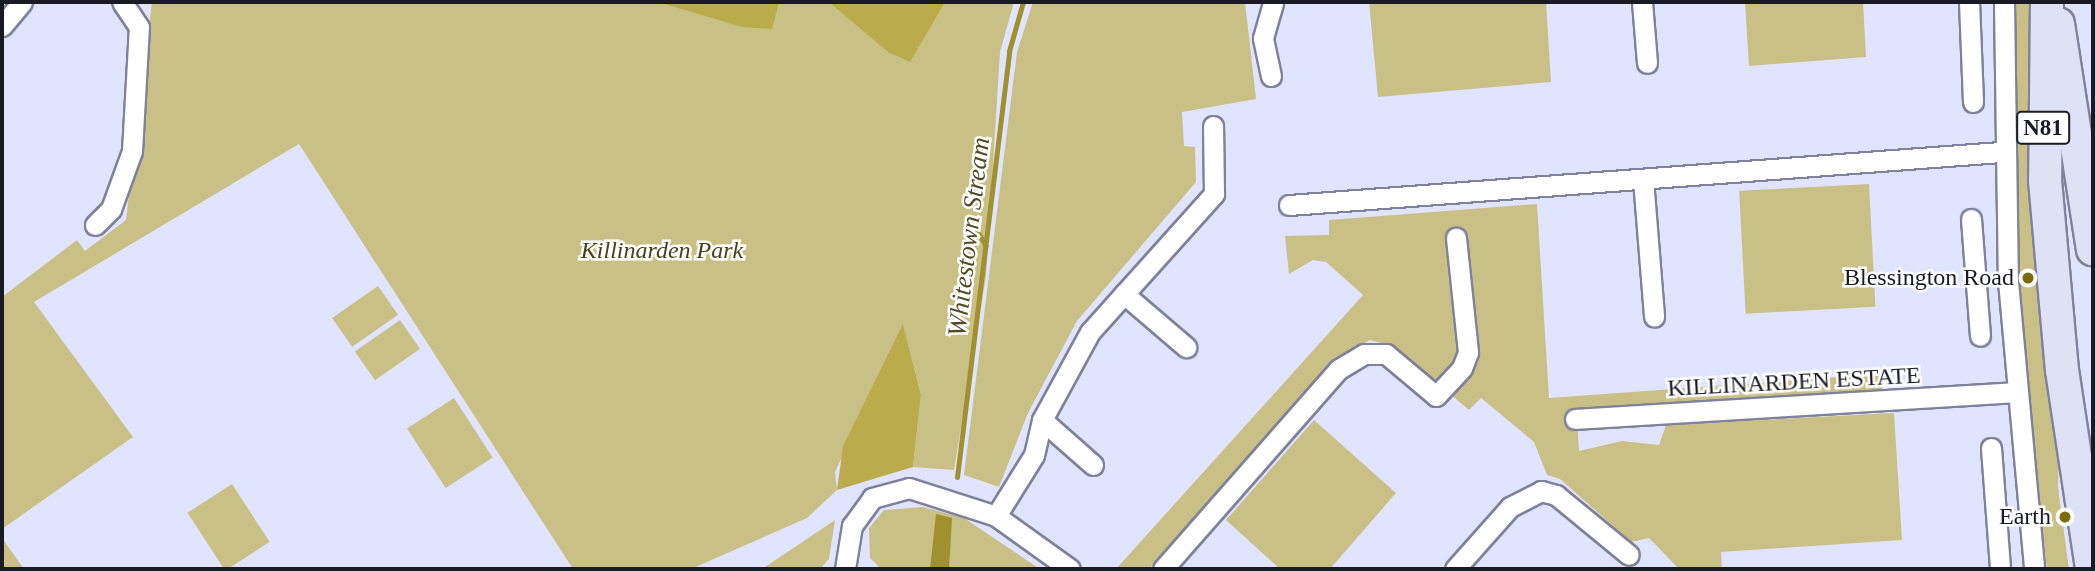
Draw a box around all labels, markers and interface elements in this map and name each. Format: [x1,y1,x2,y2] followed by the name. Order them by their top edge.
[2015,108,2071,148] road number: N81
[941,136,997,338] water label: Whitestown Stream
[581,237,743,265] park label: Killinarden Park
[1844,264,2014,292] place label: Blessington Road
[2020,270,2036,286] marker: Blessington Road
[1667,361,1921,403] street label: KILLINARDEN ESTATE
[1999,503,2051,531] place label: Earth
[2057,509,2073,525] marker: Earth

